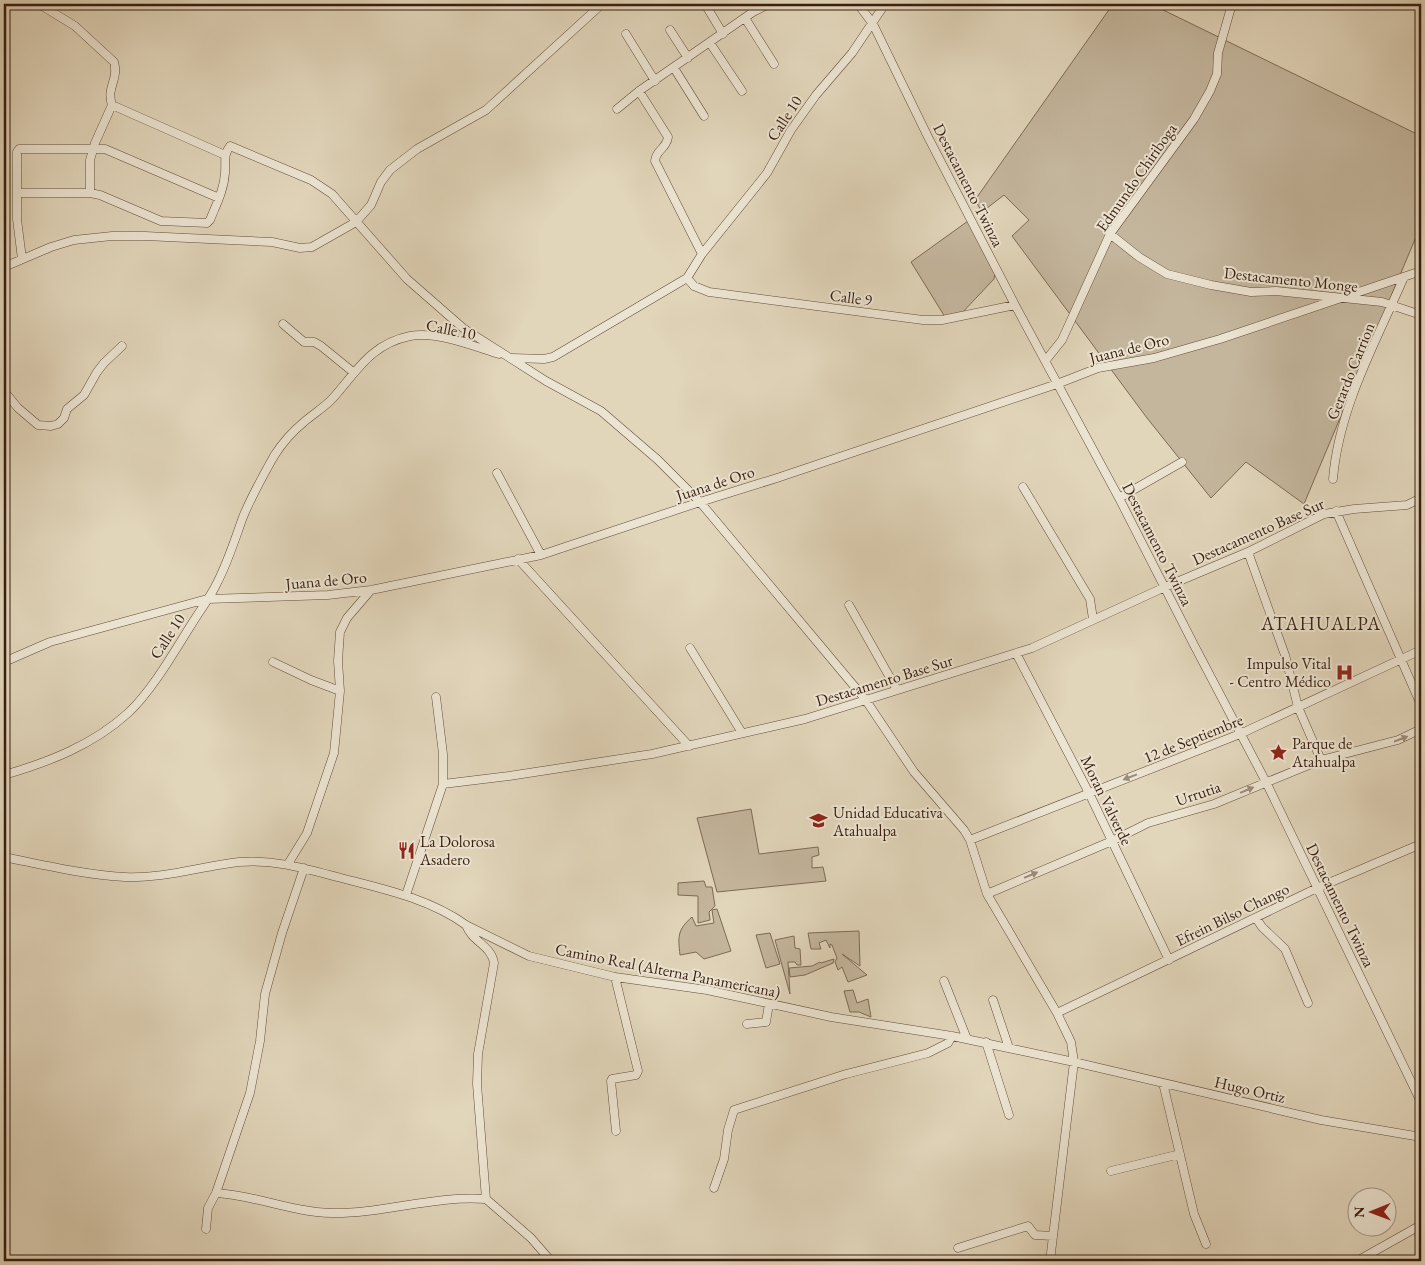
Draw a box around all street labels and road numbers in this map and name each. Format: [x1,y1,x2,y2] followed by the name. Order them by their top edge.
[762,91,807,145] street label: Calle 10
[1091,119,1182,236] street label: Edmundo Chiriboga
[928,120,1009,251] street label: Destacamento Twinza
[1223,262,1359,297] street label: Destacamento Monge
[829,284,874,311] street label: Calle 9
[424,314,478,345] street label: Calle 10
[1321,319,1380,423] street label: Gerardo Carrion
[1085,328,1171,369] street label: Juana de Oro
[671,461,757,507] street label: Juana de Oro
[1117,479,1198,610] street label: Destacamento Twinza
[1189,493,1328,570] street label: Destacamento Base Sur
[283,566,368,595] street label: Juana de Oro
[145,609,190,663] street label: Calle 10
[813,649,956,711] street label: Destacamento Base Sur
[1140,709,1246,768] street label: 12 de Septiembre
[1076,752,1137,849] street label: Moran Valverde
[1173,776,1224,811] street label: Urrutia
[1301,840,1380,971] street label: Destacamento Twinza
[1172,878,1293,951] street label: Efrein Bilso Chango
[553,938,782,1003] street label: Camino Real (Alterna Panamericana)
[1212,1071,1287,1108] street label: Hugo Ortiz

